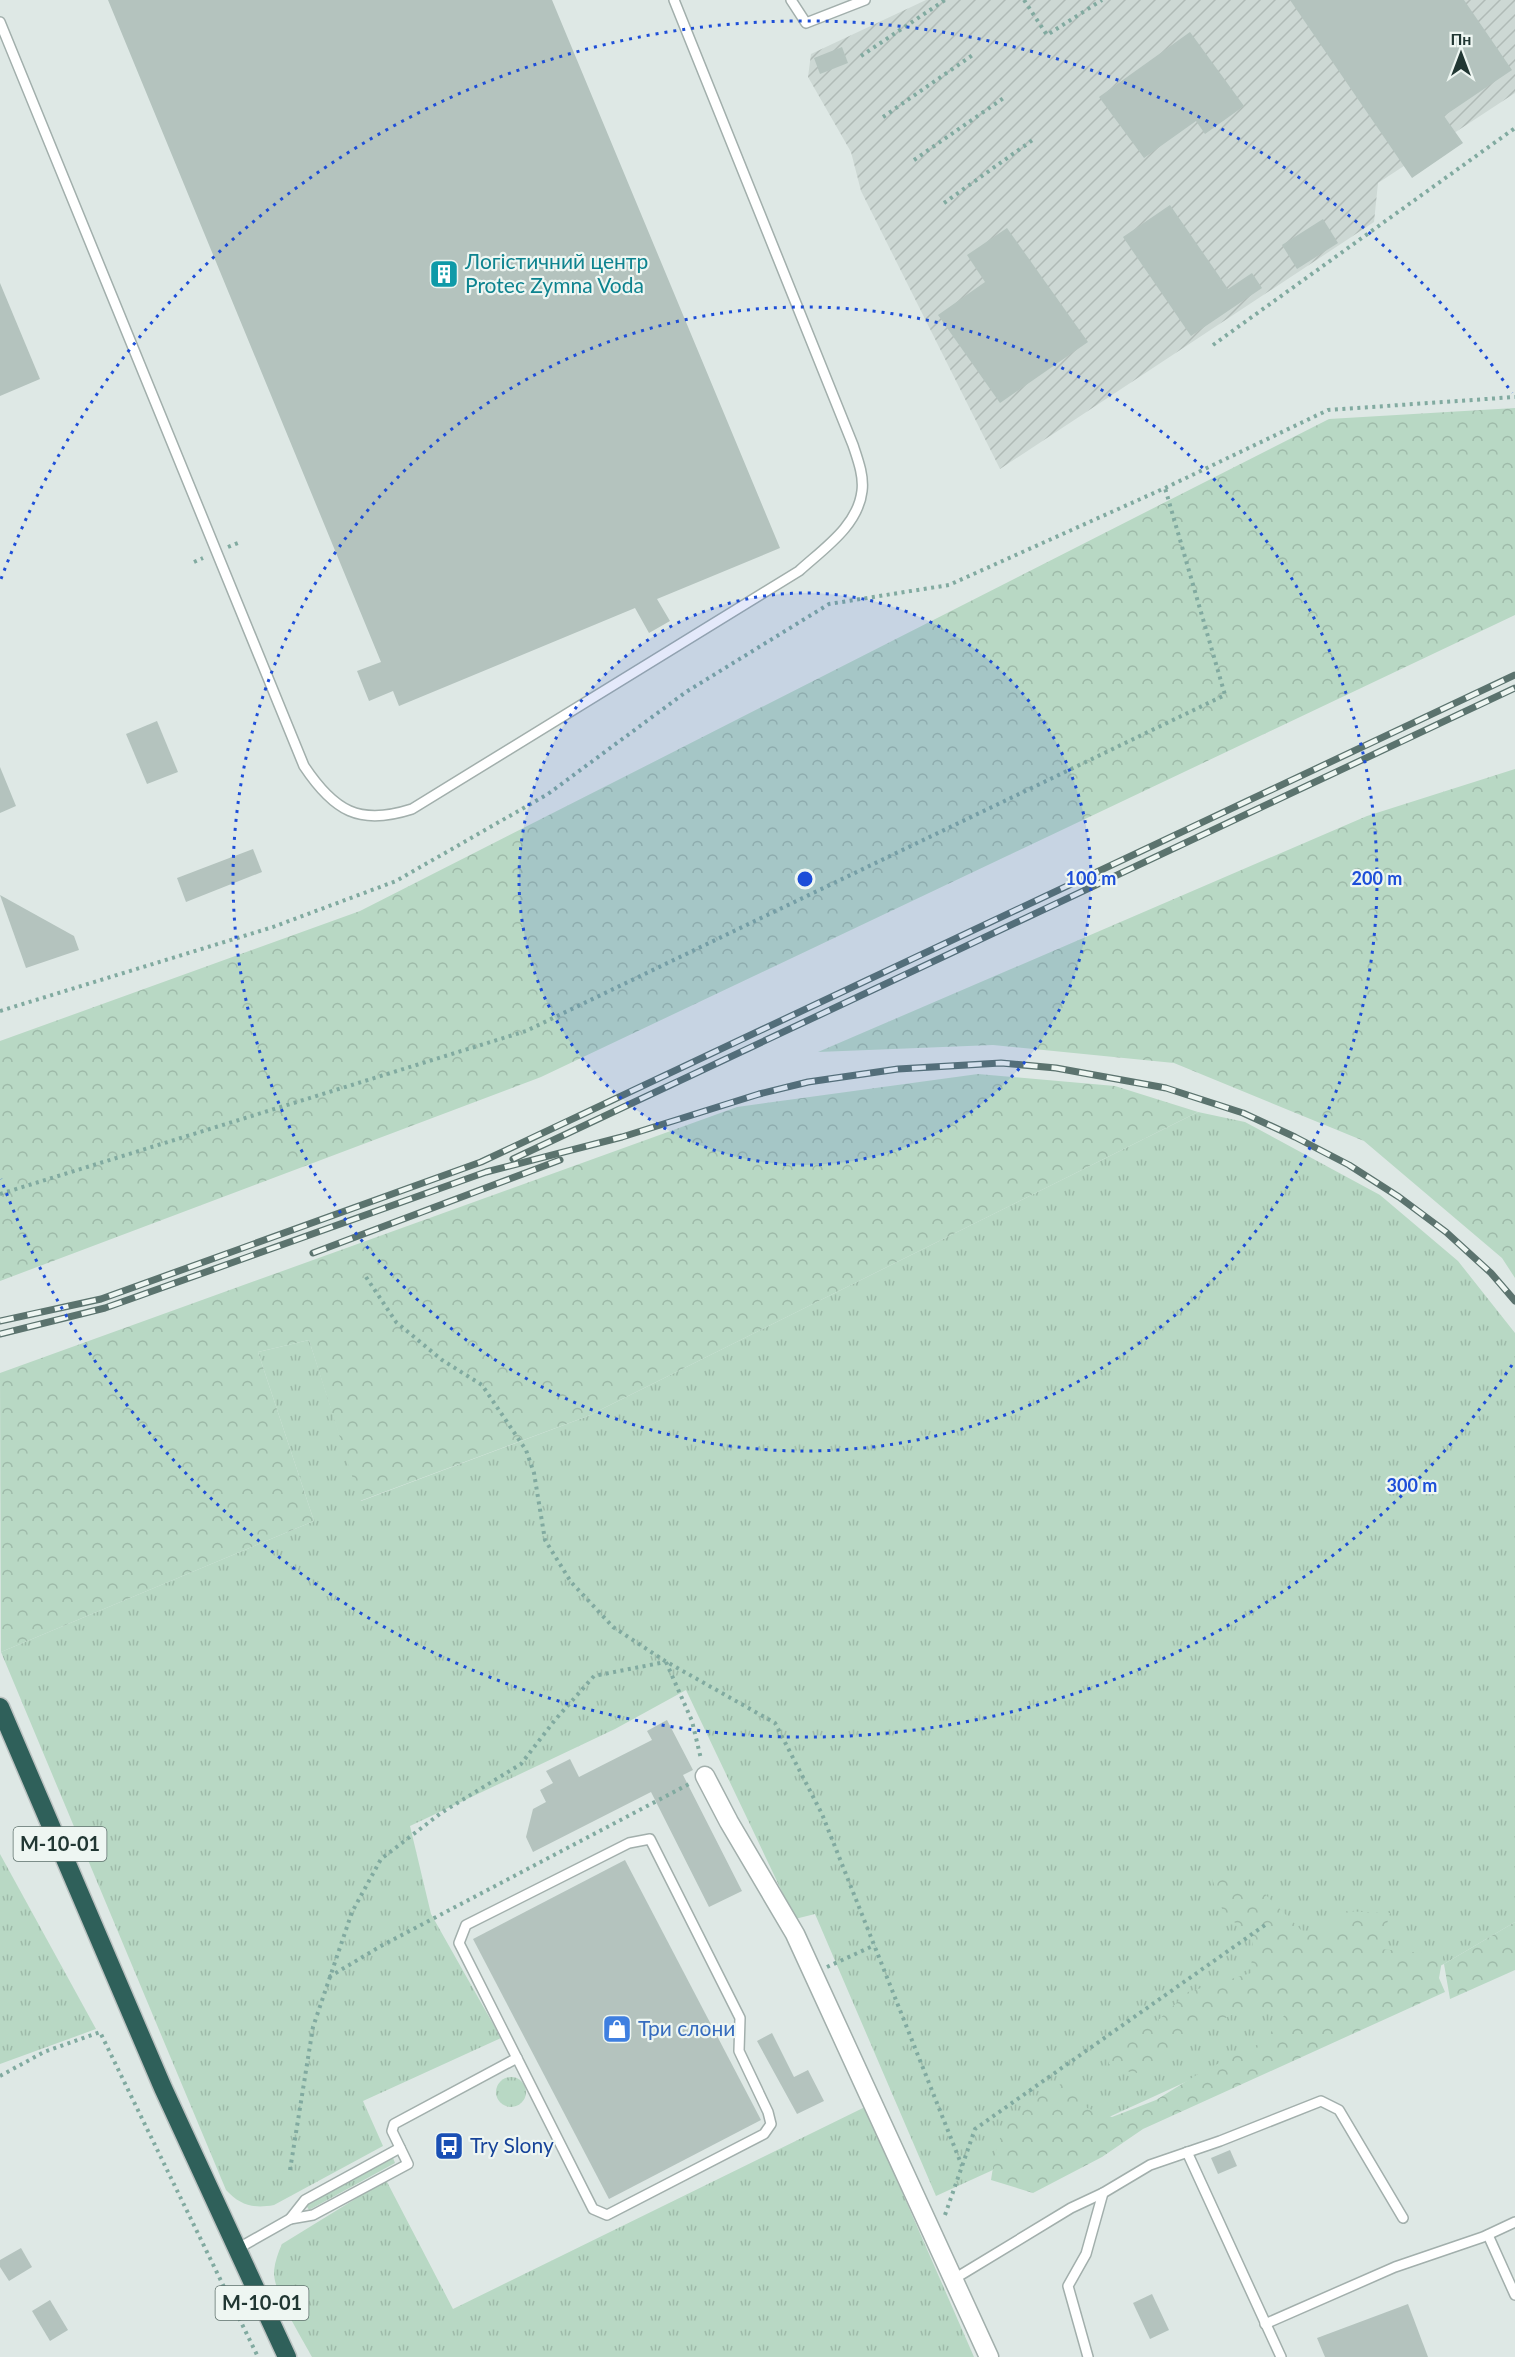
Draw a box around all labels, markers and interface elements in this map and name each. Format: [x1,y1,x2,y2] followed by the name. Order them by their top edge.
[1431,24,1491,84] north arrow
[1451,29,1471,48] text: Пн
[464,248,648,297] place label: Логістичний центр Protec Zymna Voda
[428,258,460,290] building icon: Логістичний центр Protec Zymna Voda
[1066,867,1116,889] text: 100 m
[1352,867,1402,889] text: 200 m
[795,869,815,889] centre of rings
[1387,1474,1437,1496] text: 300 m
[14,1827,106,1861] road number: М-10-01
[601,2013,633,2045] shop icon: Три слони
[638,2015,735,2040] place label: Три слони
[433,2130,465,2162] bus stop icon: Try Slony
[470,2132,554,2157] place label: Try Slony
[216,2286,308,2320] road number: М-10-01

